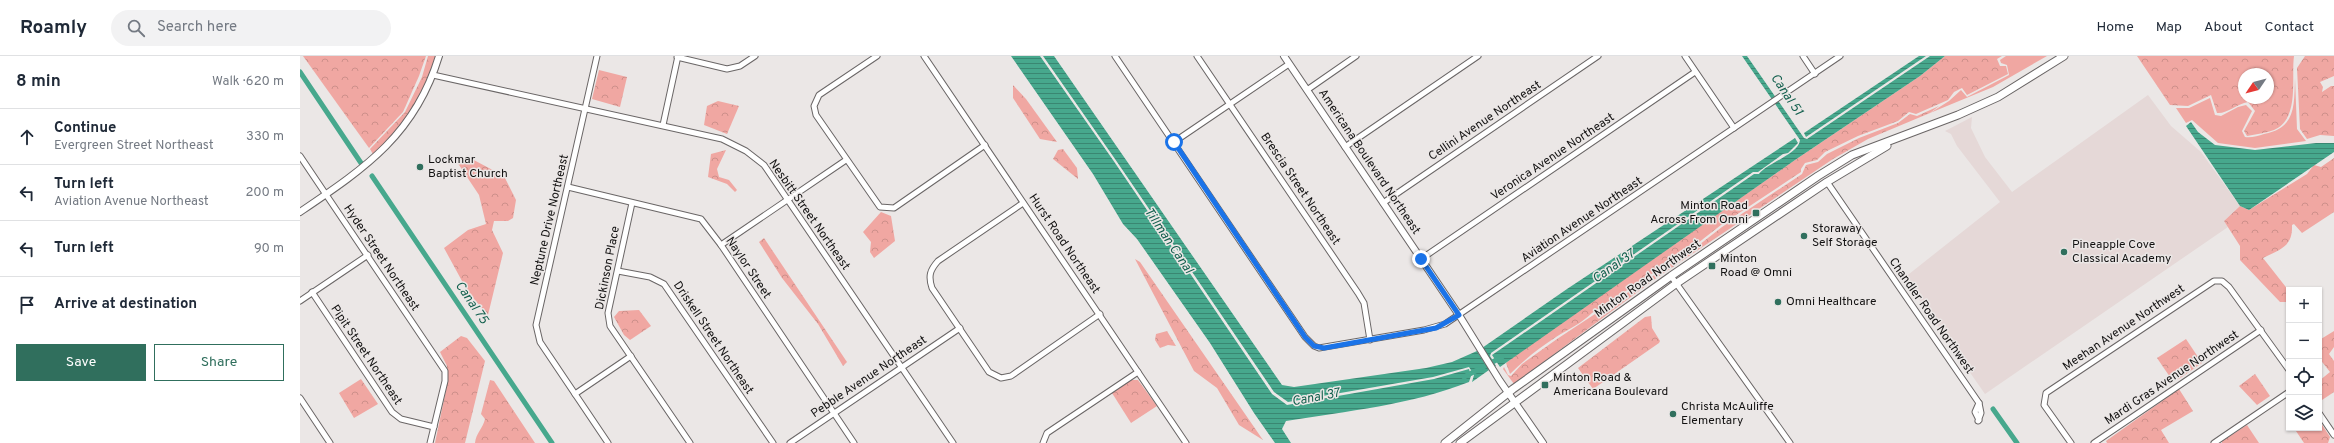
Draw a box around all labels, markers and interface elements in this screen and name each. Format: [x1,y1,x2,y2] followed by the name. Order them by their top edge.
[111,10,391,46] search box
[20,16,87,40] text: Roamly
[125,17,147,39] icon: search
[157,18,237,37] text: Search here
[2097,19,2134,36] text: Home
[2156,19,2182,36] text: Map
[2204,19,2243,36] text: About
[2265,19,2314,36] text: Contact
[2238,68,2274,104] north arrow
[16,71,61,93] text: 8 min
[1766,71,1806,119] water label: Canal 51
[212,74,284,90] text: Walk · 620 m
[1426,77,1544,165] street label: Cellini Avenue Northeast
[1314,86,1424,238] street label: Americana Boulevard Northeast
[1488,110,1618,204] street label: Veronica Avenue Northeast
[54,119,116,138] text: Continue
[16,126,38,148] icon: ahead
[246,129,284,145] text: 330 m
[1256,130,1344,248] street label: Brescia Street Northeast
[1165,133,1183,151] route start
[54,138,214,154] text: Evergreen Street Northeast
[428,152,508,182] place label: Lockmar Baptist Church
[527,153,573,287] street label: Neptune Drive Northeast
[765,156,853,274] street label: Nesbitt Street Northeast
[415,162,425,172] marker: Lockmar Baptist Church
[1518,173,1646,267] street label: Aviation Avenue Northeast
[54,175,114,194] text: Turn left
[16,182,38,204] icon: left
[245,185,284,201] text: 200 m
[1025,191,1103,297] street label: Hurst Road Northeast
[54,194,209,210] text: Aviation Avenue Northeast
[1650,198,1748,228] place label: Minton Road Across From Omni
[339,202,423,314] street label: Hyder Street Northeast
[1140,205,1196,278] water label: Tillman Canal
[1751,208,1761,218] marker: Minton Road Across From Omni
[1812,221,1878,251] place label: Storaway Self Storage
[592,225,624,311] street label: Dickinson Place
[1799,231,1809,241] marker: Storaway Self Storage
[721,234,775,302] street label: Naylor Street
[1592,236,1704,322] street label: Minton Road Northwest
[2072,237,2171,267] place label: Pineapple Cove Classical Academy
[16,238,38,260] icon: left
[54,239,114,258] text: Turn left
[254,241,284,257] text: 90 m
[1590,246,1640,287] water label: Canal 37
[2059,247,2069,257] marker: Pineapple Cove Classical Academy
[1412,250,1430,268] route end
[1720,251,1792,281] place label: Minton Road @ Omni
[1885,255,1977,377] street label: Chandler Road Northwest
[1707,261,1717,271] marker: Minton Road @ Omni
[451,278,491,328] water label: Canal 75
[669,278,757,398] street label: Driskell Street Northeast
[2060,281,2188,375] street label: Meehan Avenue Northwest
[2286,287,2322,431] map controls
[2286,287,2322,323] button: +
[16,294,38,316] icon: arrive
[1786,294,1876,310] place label: Omni Healthcare
[54,295,197,314] text: Arrive at destination
[1773,297,1783,307] marker: Omni Healthcare
[326,302,406,408] street label: Pipit Street Northeast
[2286,323,2322,359] button: −
[2102,327,2242,429] street label: Mardi Gras Avenue Northwest
[808,332,930,422] street label: Pebble Avenue Northeast
[16,344,146,381] button: Save
[154,344,284,381] button: Share
[2286,359,2322,395] button: locate
[1553,370,1668,400] place label: Minton Road & Americana Boulevard
[1540,380,1550,390] marker: Minton Road & Americana Boulevard
[1291,385,1343,410] water label: Canal 37
[2286,395,2322,431] button: layers
[1681,399,1774,429] place label: Christa McAuliffe Elementary
[1668,409,1678,419] marker: Christa McAuliffe Elementary

